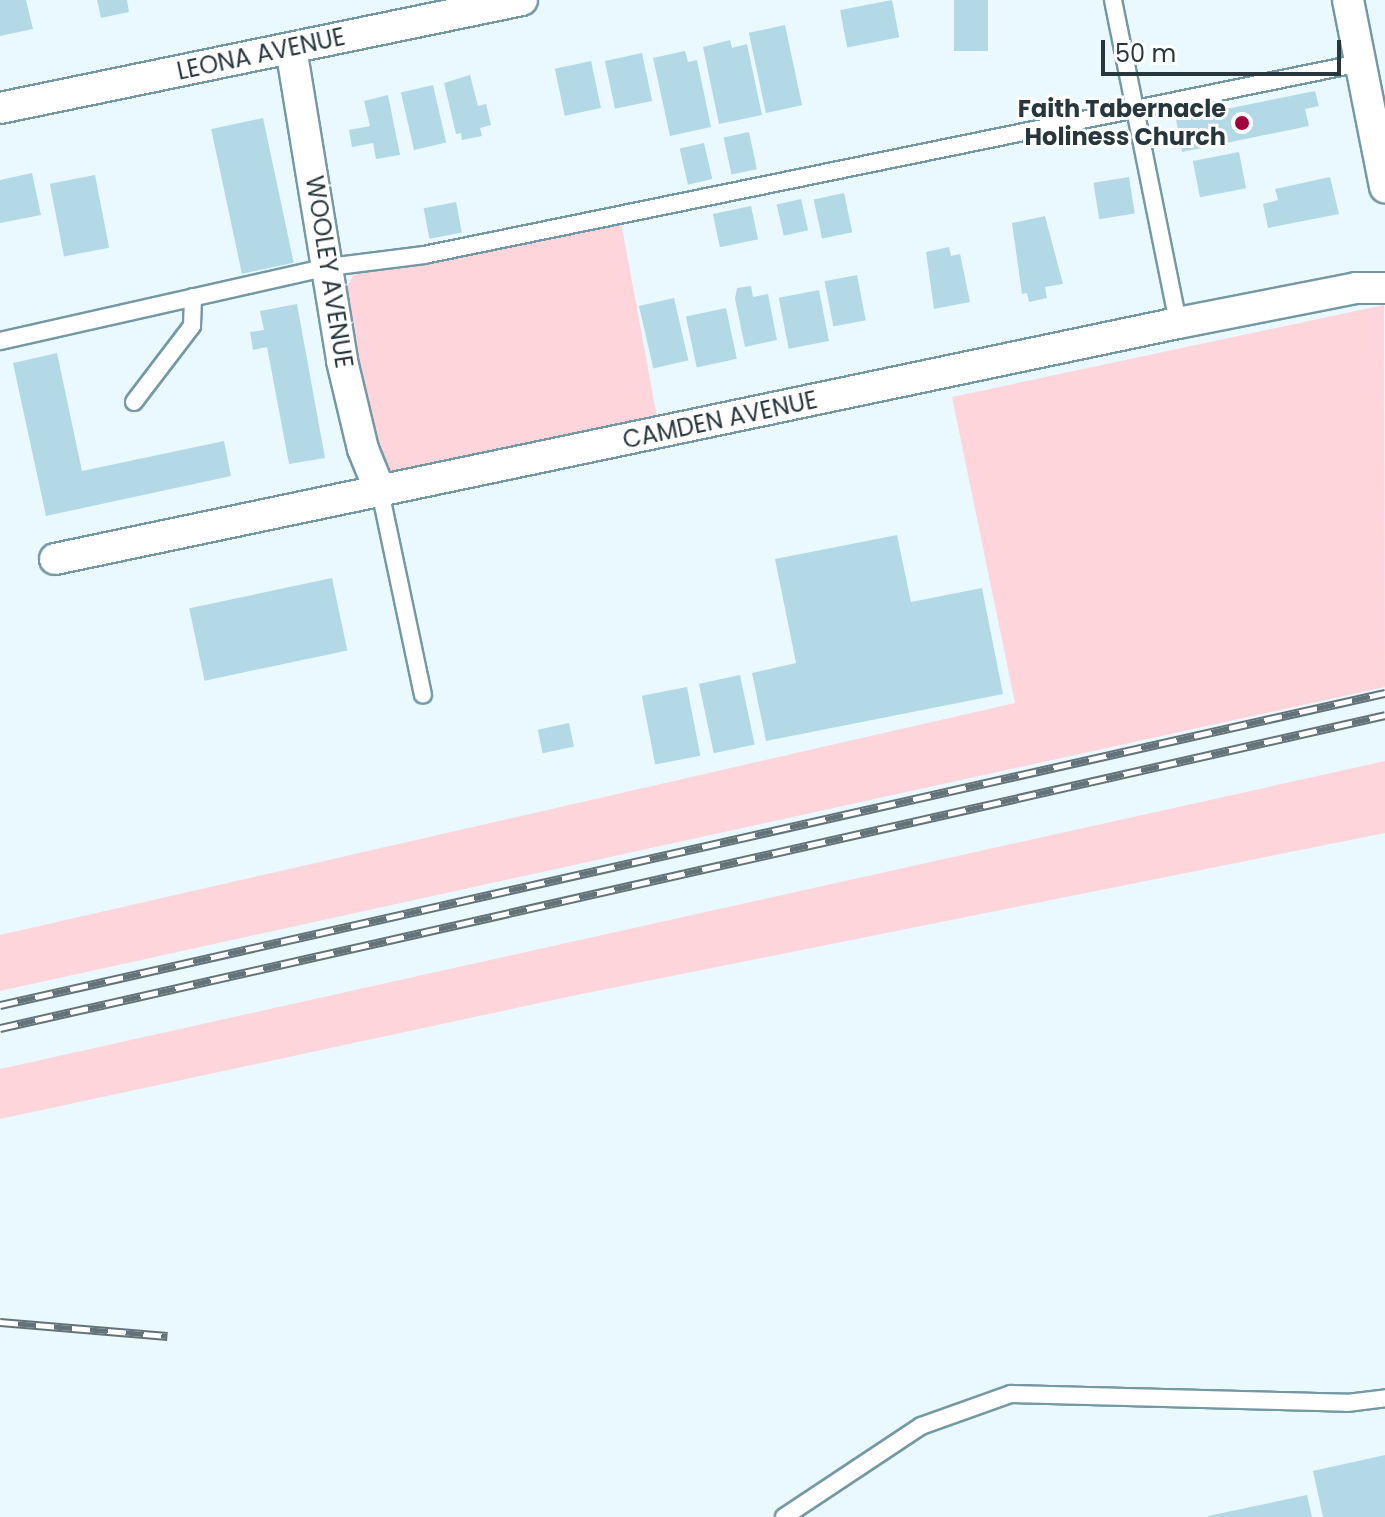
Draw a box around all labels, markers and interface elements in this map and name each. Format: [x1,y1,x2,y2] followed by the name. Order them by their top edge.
[174,22,348,86] street label: LEONA AVENUE
[1105,24,1345,74] scale bar
[1115,37,1176,70] text: 50 m
[1018,95,1226,151] place label: Faith Tabernacle Holiness Church
[1233,114,1251,132] marker: Faith Tabernacle Holiness Church
[300,174,358,370] street label: WOOLEY AVENUE
[620,385,820,455] street label: CAMDEN AVENUE

